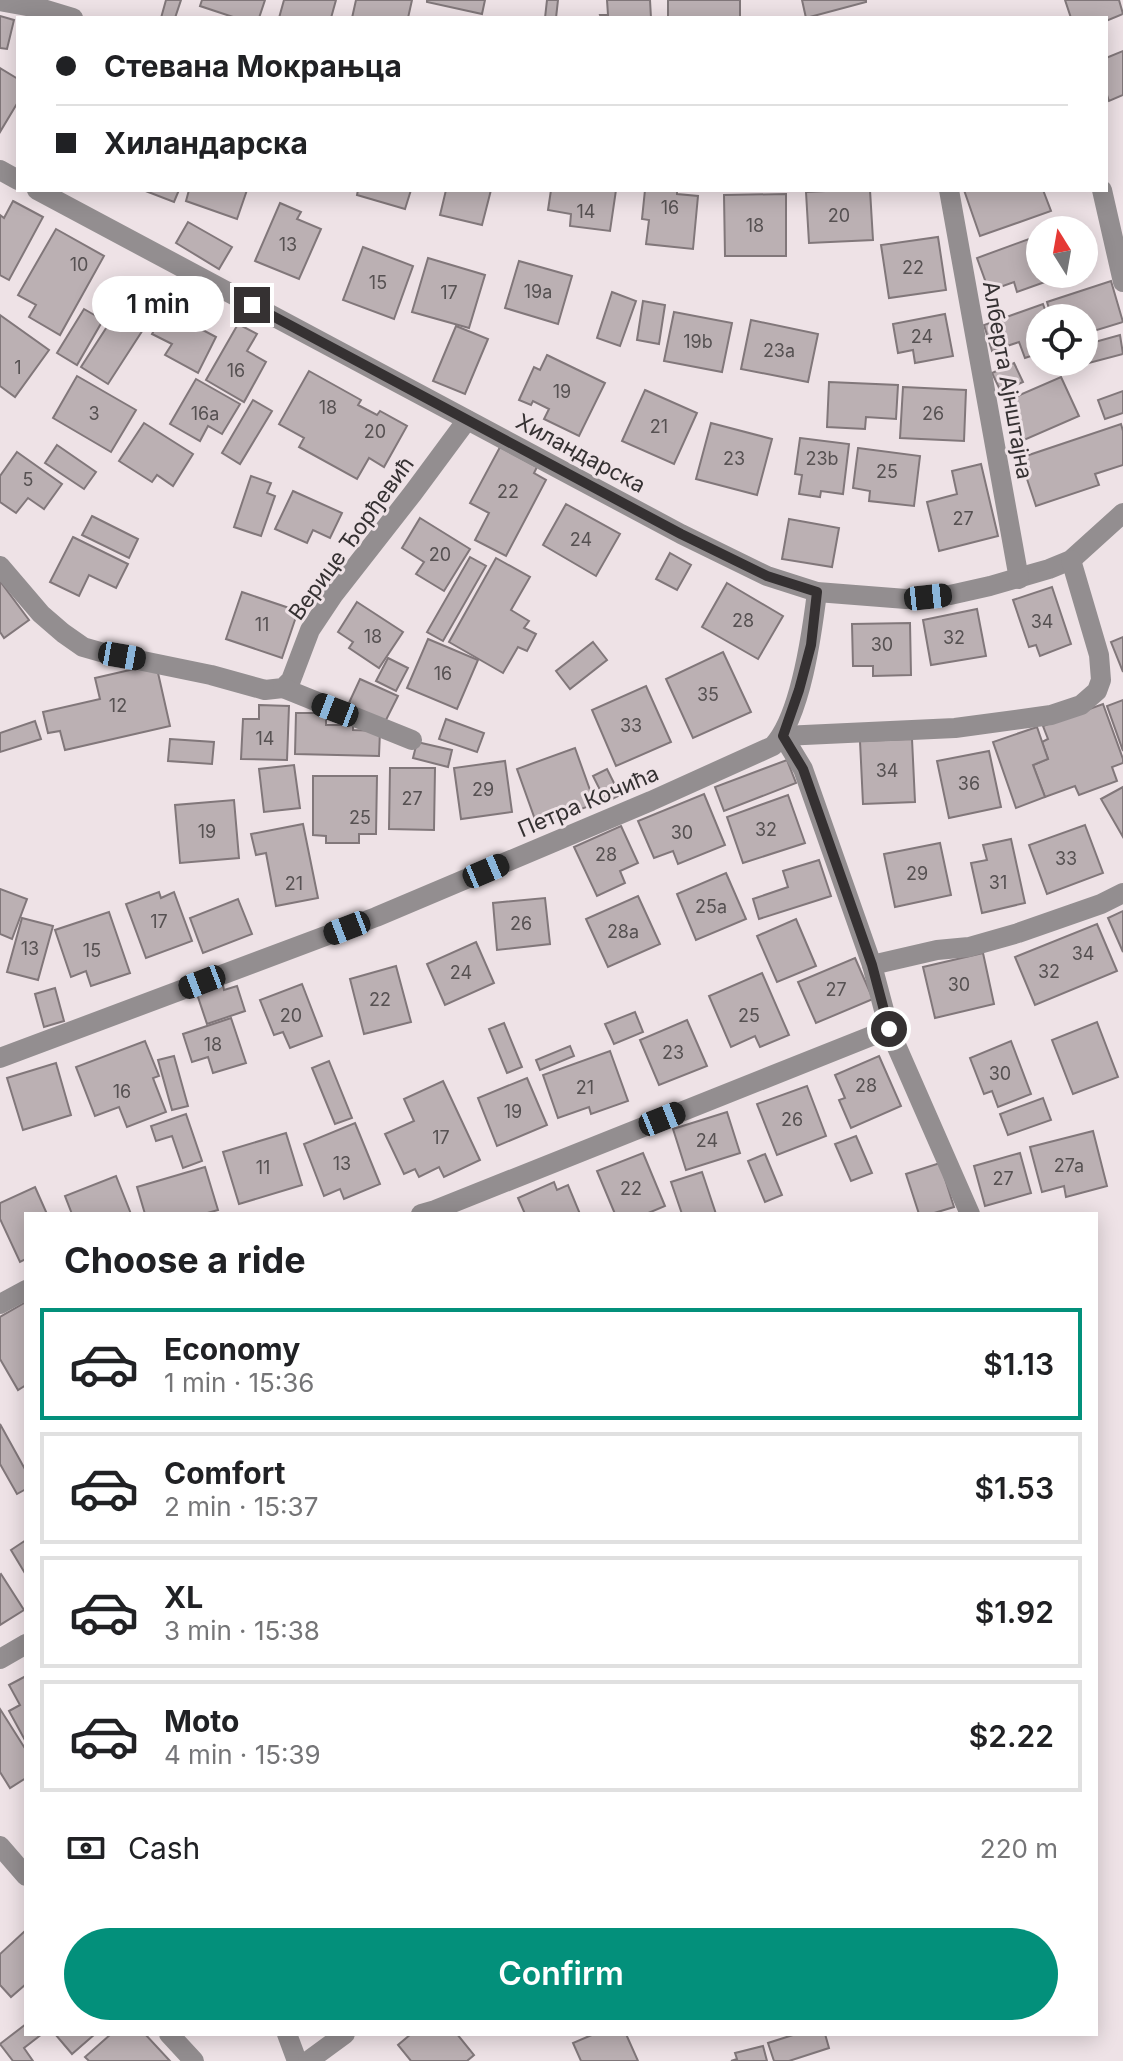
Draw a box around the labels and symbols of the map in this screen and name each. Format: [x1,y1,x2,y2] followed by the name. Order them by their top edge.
[661,197,679,218] house number: 16
[577,201,595,222] house number: 14
[828,205,850,226] house number: 20
[746,215,764,236] house number: 18
[1026,216,1098,288] north arrow
[279,234,297,255] house number: 13
[70,254,88,275] house number: 10
[902,257,924,278] house number: 22
[369,272,387,293] house number: 15
[92,277,224,333] callout: 1 min
[978,279,1038,481] street label: Алберта Ајнштајна
[524,281,552,302] house number: 19a
[440,282,458,303] house number: 17
[234,287,270,323] route end
[911,326,933,347] house number: 24
[683,331,713,352] house number: 19b
[763,340,795,361] house number: 23a
[14,357,22,378] house number: 1
[227,360,245,381] house number: 16
[553,381,571,402] house number: 19
[319,397,337,418] house number: 18
[88,403,100,424] house number: 3
[191,403,219,424] house number: 16a
[922,403,944,424] house number: 26
[512,408,650,498] street label: Хиландарска
[650,416,668,437] house number: 21
[364,421,386,442] house number: 20
[723,448,745,469] house number: 23
[805,448,839,469] house number: 23b
[283,451,419,625] street label: Верице Ђорђевић
[876,461,898,482] house number: 25
[23,469,33,490] house number: 5
[497,481,519,502] house number: 22
[952,508,974,529] house number: 27
[570,529,592,550] house number: 24
[429,544,451,565] house number: 20
[903,583,953,611] car
[732,610,754,631] house number: 28
[1031,611,1053,632] house number: 34
[255,614,269,635] house number: 11
[364,626,382,647] house number: 18
[943,627,965,648] house number: 32
[871,634,893,655] house number: 30
[96,640,148,672] car
[434,663,452,684] house number: 16
[697,684,719,705] house number: 35
[308,690,362,730] car
[109,695,127,716] house number: 12
[620,715,642,736] house number: 33
[256,728,274,749] house number: 14
[514,760,662,842] street label: Петра Кочића
[876,760,898,781] house number: 34
[958,773,980,794] house number: 36
[472,779,494,800] house number: 29
[401,788,423,809] house number: 27
[349,807,371,828] house number: 25
[755,819,777,840] house number: 32
[198,821,216,842] house number: 19
[671,822,693,843] house number: 30
[595,844,617,865] house number: 28
[1055,848,1077,869] house number: 33
[459,851,513,891] car
[906,863,928,884] house number: 29
[989,872,1007,893] house number: 31
[285,873,303,894] house number: 21
[695,896,727,917] house number: 25a
[320,908,374,948] car
[150,911,168,932] house number: 17
[510,913,532,934] house number: 26
[607,921,639,942] house number: 28a
[21,938,39,959] house number: 13
[83,940,101,961] house number: 15
[1072,943,1094,964] house number: 34
[1038,961,1060,982] house number: 32
[175,962,229,1002] car
[450,962,472,983] house number: 24
[948,974,970,995] house number: 30
[825,979,847,1000] house number: 27
[369,989,391,1010] house number: 22
[280,1005,302,1026] house number: 20
[738,1005,760,1026] house number: 25
[871,1011,907,1047] route start
[204,1034,222,1055] house number: 18
[662,1042,684,1063] house number: 23
[989,1063,1011,1084] house number: 30
[855,1075,877,1096] house number: 28
[576,1077,594,1098] house number: 21
[113,1081,131,1102] house number: 16
[635,1099,689,1139] car
[504,1101,522,1122] house number: 19
[781,1109,803,1130] house number: 26
[432,1127,450,1148] house number: 17
[696,1130,718,1151] house number: 24
[333,1153,351,1174] house number: 13
[1054,1155,1084,1176] house number: 27a
[256,1157,270,1178] house number: 11
[992,1168,1014,1189] house number: 27
[620,1178,642,1199] house number: 22

